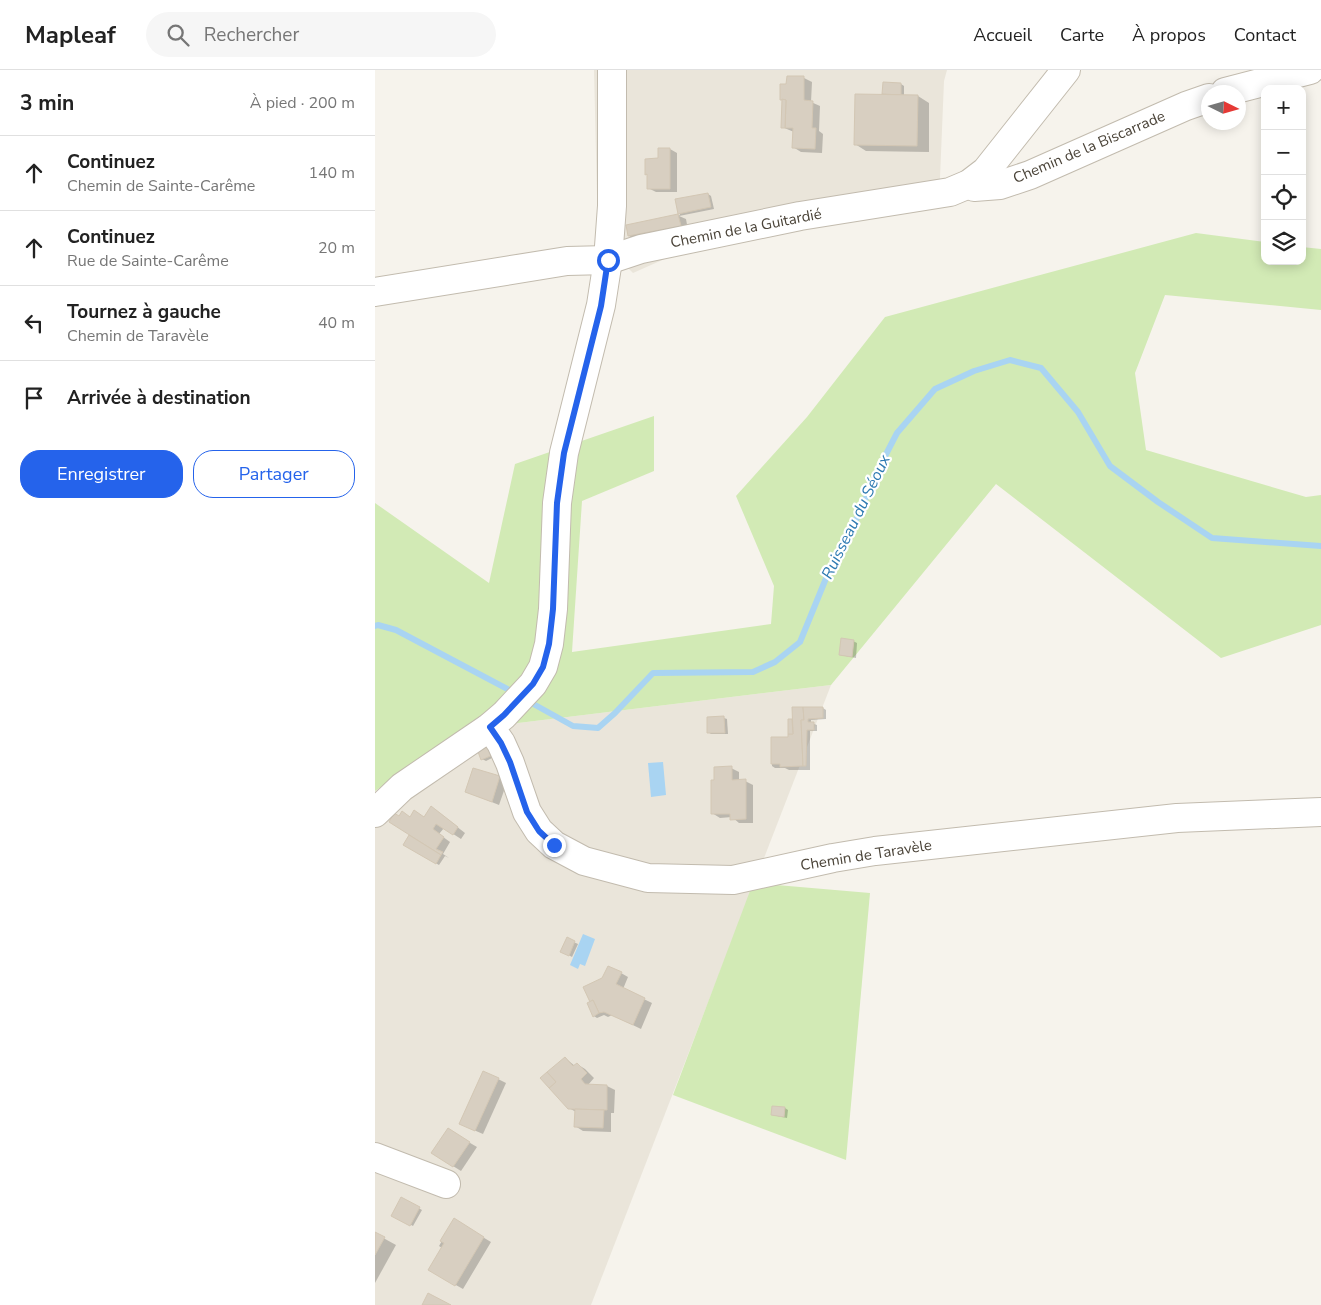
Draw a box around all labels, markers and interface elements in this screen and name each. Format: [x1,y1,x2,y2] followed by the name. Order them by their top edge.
[146,12,496,57] search box
[25,19,116,51] text: Mapleaf
[164,21,192,49] icon: search
[204,22,299,48] text: Rechercher
[973,23,1032,47] text: Accueil
[1060,23,1104,47] text: Carte
[1132,23,1206,47] text: À propos
[1234,23,1296,47] text: Contact
[1201,85,1246,130] north arrow
[1261,85,1306,265] map controls
[1261,85,1306,130] button: +
[20,89,74,117] text: 3 min
[250,92,355,114] text: À pied · 200 m
[1010,106,1168,188] street label: Chemin de la Biscarrade
[1261,130,1306,175] button: −
[67,149,155,175] text: Continuez
[20,159,48,187] icon: ahead
[308,162,355,184] text: 140 m
[67,175,255,197] text: Chemin de Sainte-Carême
[1261,175,1306,220] button: locate
[669,204,823,252] street label: Chemin de la Guitardié
[1261,220,1306,265] button: layers
[67,224,155,250] text: Continuez
[20,234,48,262] icon: ahead
[318,237,355,259] text: 20 m
[597,249,620,272] route start
[67,250,229,272] text: Rue de Sainte-Carême
[67,299,221,325] text: Tournez à gauche
[20,309,48,337] icon: left
[318,312,355,334] text: 40 m
[67,325,209,347] text: Chemin de Taravèle
[20,384,48,412] icon: arrive
[67,385,251,411] text: Arrivée à destination
[20,450,183,498] button: Enregistrer
[193,450,355,498] button: Partager
[816,451,896,583] water label: Ruisseau du Séoux
[543,834,566,857] route end
[799,835,933,875] street label: Chemin de Taravèle

